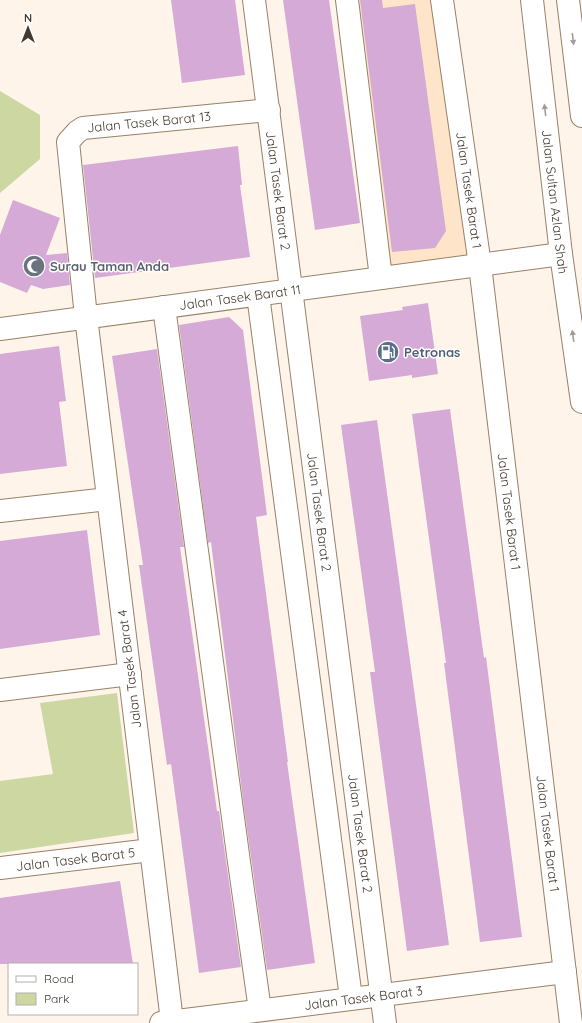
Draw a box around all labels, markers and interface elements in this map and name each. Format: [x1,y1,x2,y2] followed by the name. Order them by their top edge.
[8,8,48,48] north arrow
[24,11,32,25] text: N
[570,33,576,45] one-way arrow
[541,103,548,116] one-way arrow
[86,108,212,136] street label: Jalan Tasek Barat 13
[539,129,572,275] street label: Jalan Sultan Azlan Shah
[263,130,294,251] street label: Jalan Tasek Barat 2
[453,131,486,249] street label: Jalan Tasek Barat 1
[21,253,47,279] mosque icon: Surau Taman Anda
[50,258,169,274] place label: Surau Taman Anda
[178,281,302,313] street label: Jalan Tasek Barat 11
[570,330,576,342] one-way arrow
[375,339,401,365] fuel station icon: Petronas
[404,344,460,360] place label: Petronas
[304,451,335,572] street label: Jalan Tasek Barat 2
[495,452,525,571] street label: Jalan Tasek Barat 1
[114,609,144,729] street label: Jalan Tasek Barat 4
[345,773,376,894] street label: Jalan Tasek Barat 2
[533,774,563,893] street label: Jalan Tasek Barat 1
[15,844,136,874] street label: Jalan Tasek Barat 5
[8,963,138,1015] legend
[44,971,74,986] text: Road
[303,982,424,1013] street label: Jalan Tasek Barat 3
[44,991,69,1006] text: Park

